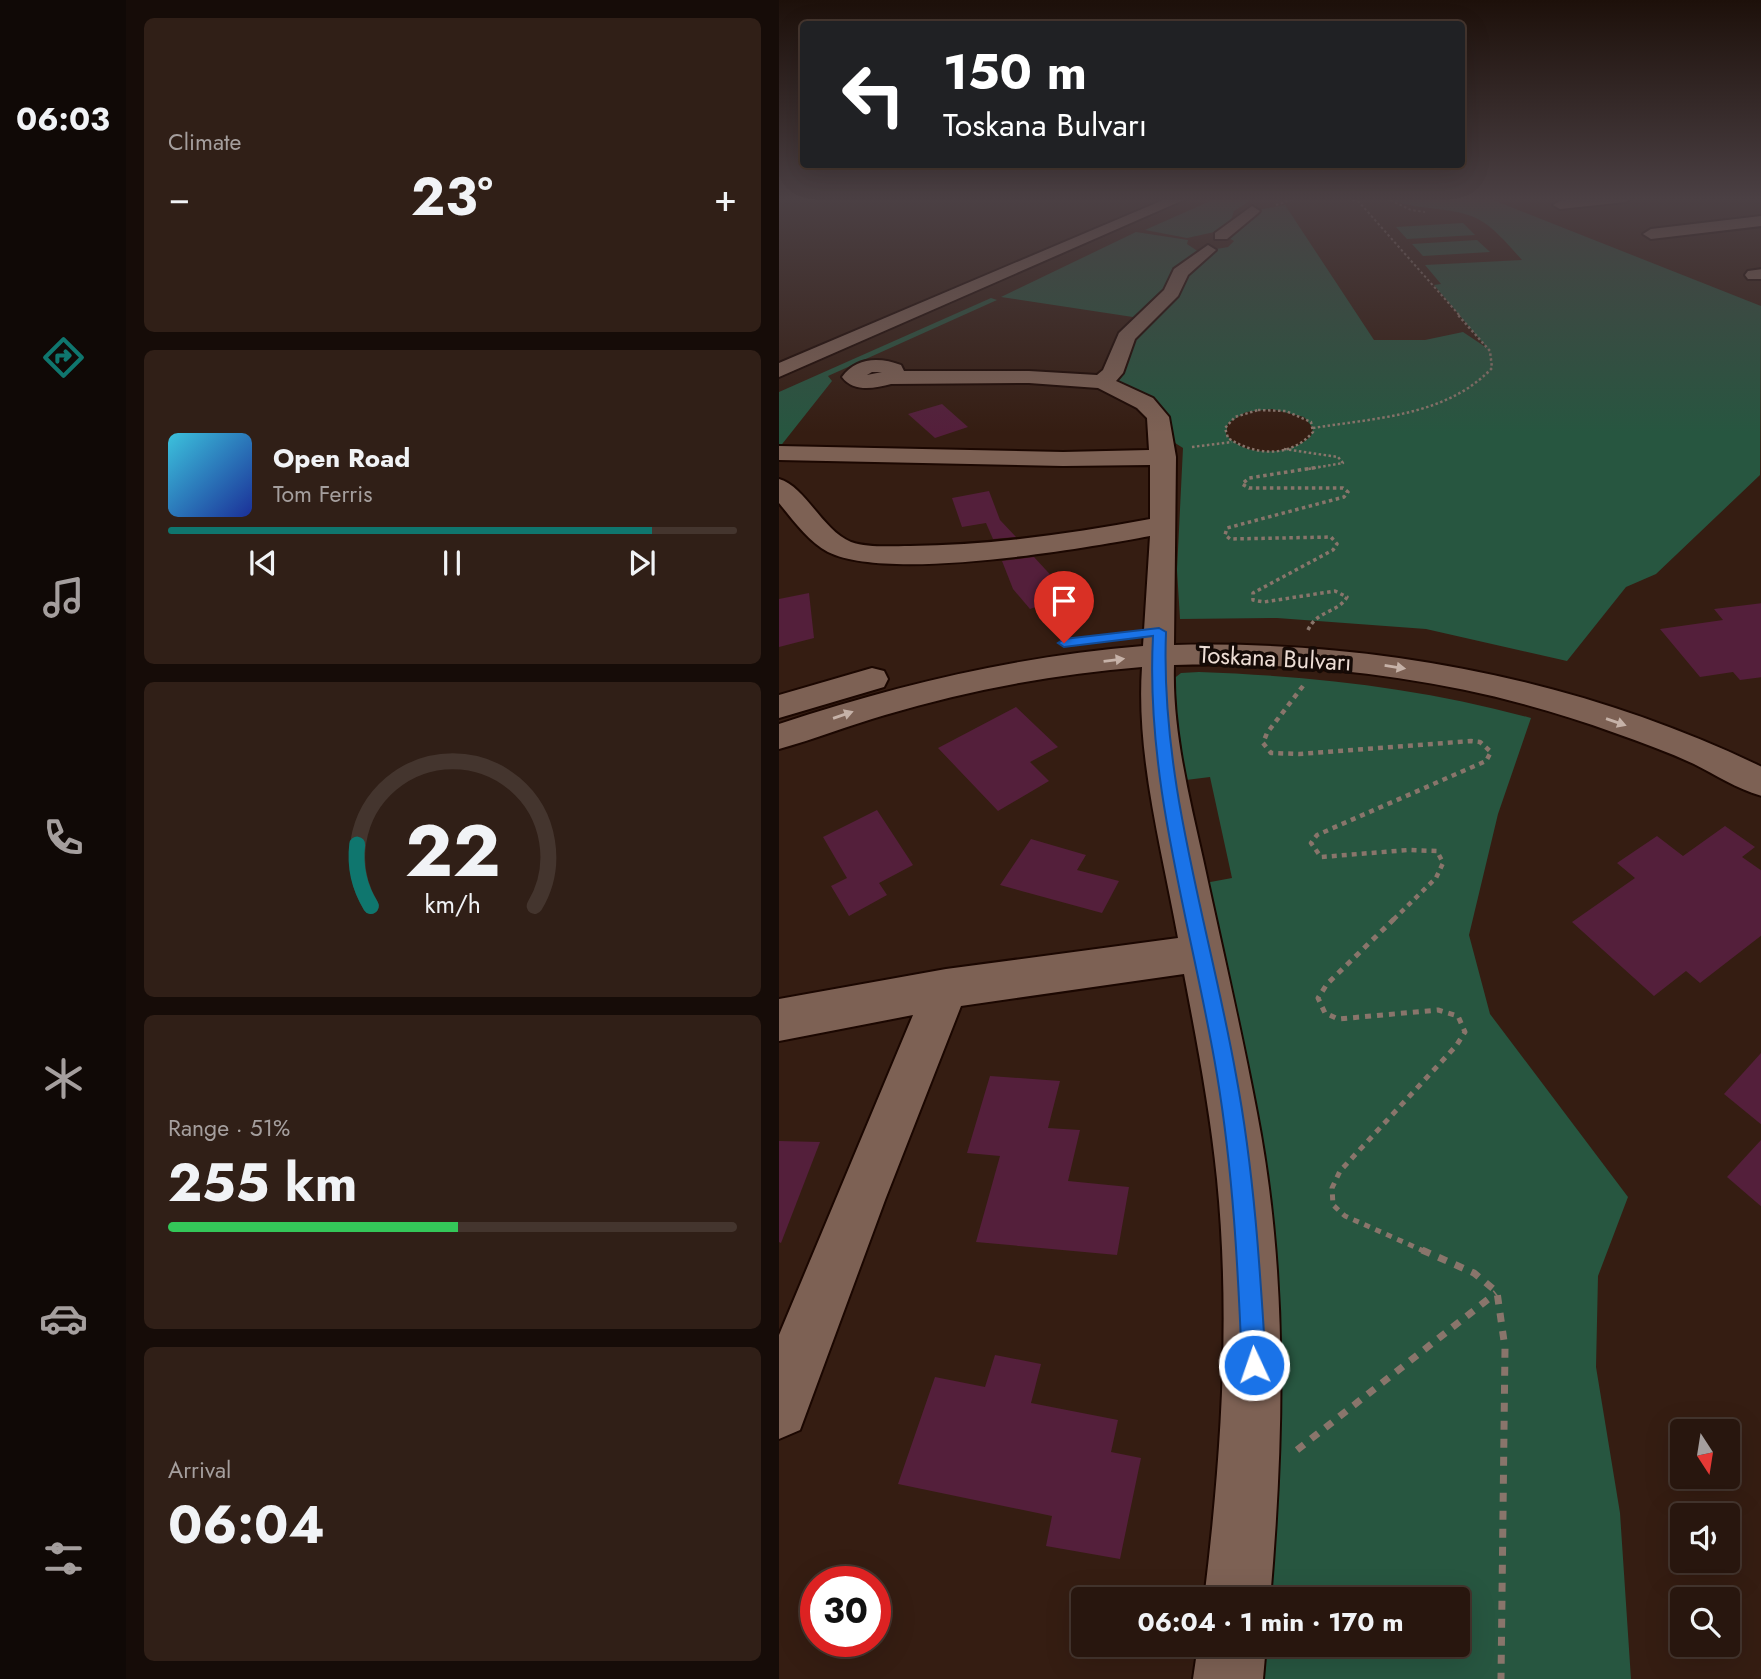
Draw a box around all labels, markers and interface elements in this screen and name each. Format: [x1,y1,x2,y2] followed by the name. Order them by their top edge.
[943,37,1087,107] text: 150 m
[828,49,919,140] icon: left
[16,96,110,142] text: 06:03
[943,102,1147,148] text: Toskana Bulvarı
[168,125,241,159] text: Climate
[411,159,493,235] text: 23°
[168,170,190,225] text: −
[714,170,737,225] text: +
[39,333,88,382] icon: directions
[273,439,410,477] text: Open Road
[273,477,372,511] text: Tom Ferris
[244,544,282,582] icon: previous
[433,544,471,582] icon: pause
[623,544,661,582] icon: next
[1034,571,1094,643] pin
[39,573,88,622] icon: music
[1045,582,1083,620] icon: arrive
[1198,637,1352,679] street label: Toskana Bulvarı
[1103,655,1125,666] one-way arrow
[1384,662,1406,673] one-way arrow
[833,709,854,720] one-way arrow
[1606,717,1627,728] one-way arrow
[405,798,500,903] text: 22
[39,813,88,862] icon: phone
[424,885,481,921] text: km/h
[39,1054,88,1103] icon: climate
[168,1111,290,1145] text: Range · 51%
[168,1145,357,1221] text: 255 km
[39,1294,88,1343] icon: car
[1217,1328,1291,1402] position arrow
[1670,1419,1740,1489] north arrow
[1670,1419,1740,1657] map controls
[168,1453,231,1487] text: Arrival
[168,1487,325,1563] text: 06:04
[1670,1503,1740,1573] button: sound
[39,1534,88,1583] icon: filters
[800,1566,891,1657] speed limit sign: 30
[1670,1587,1740,1657] button: search
[1137,1603,1404,1641] text: 06:04 · 1 min · 170 m

